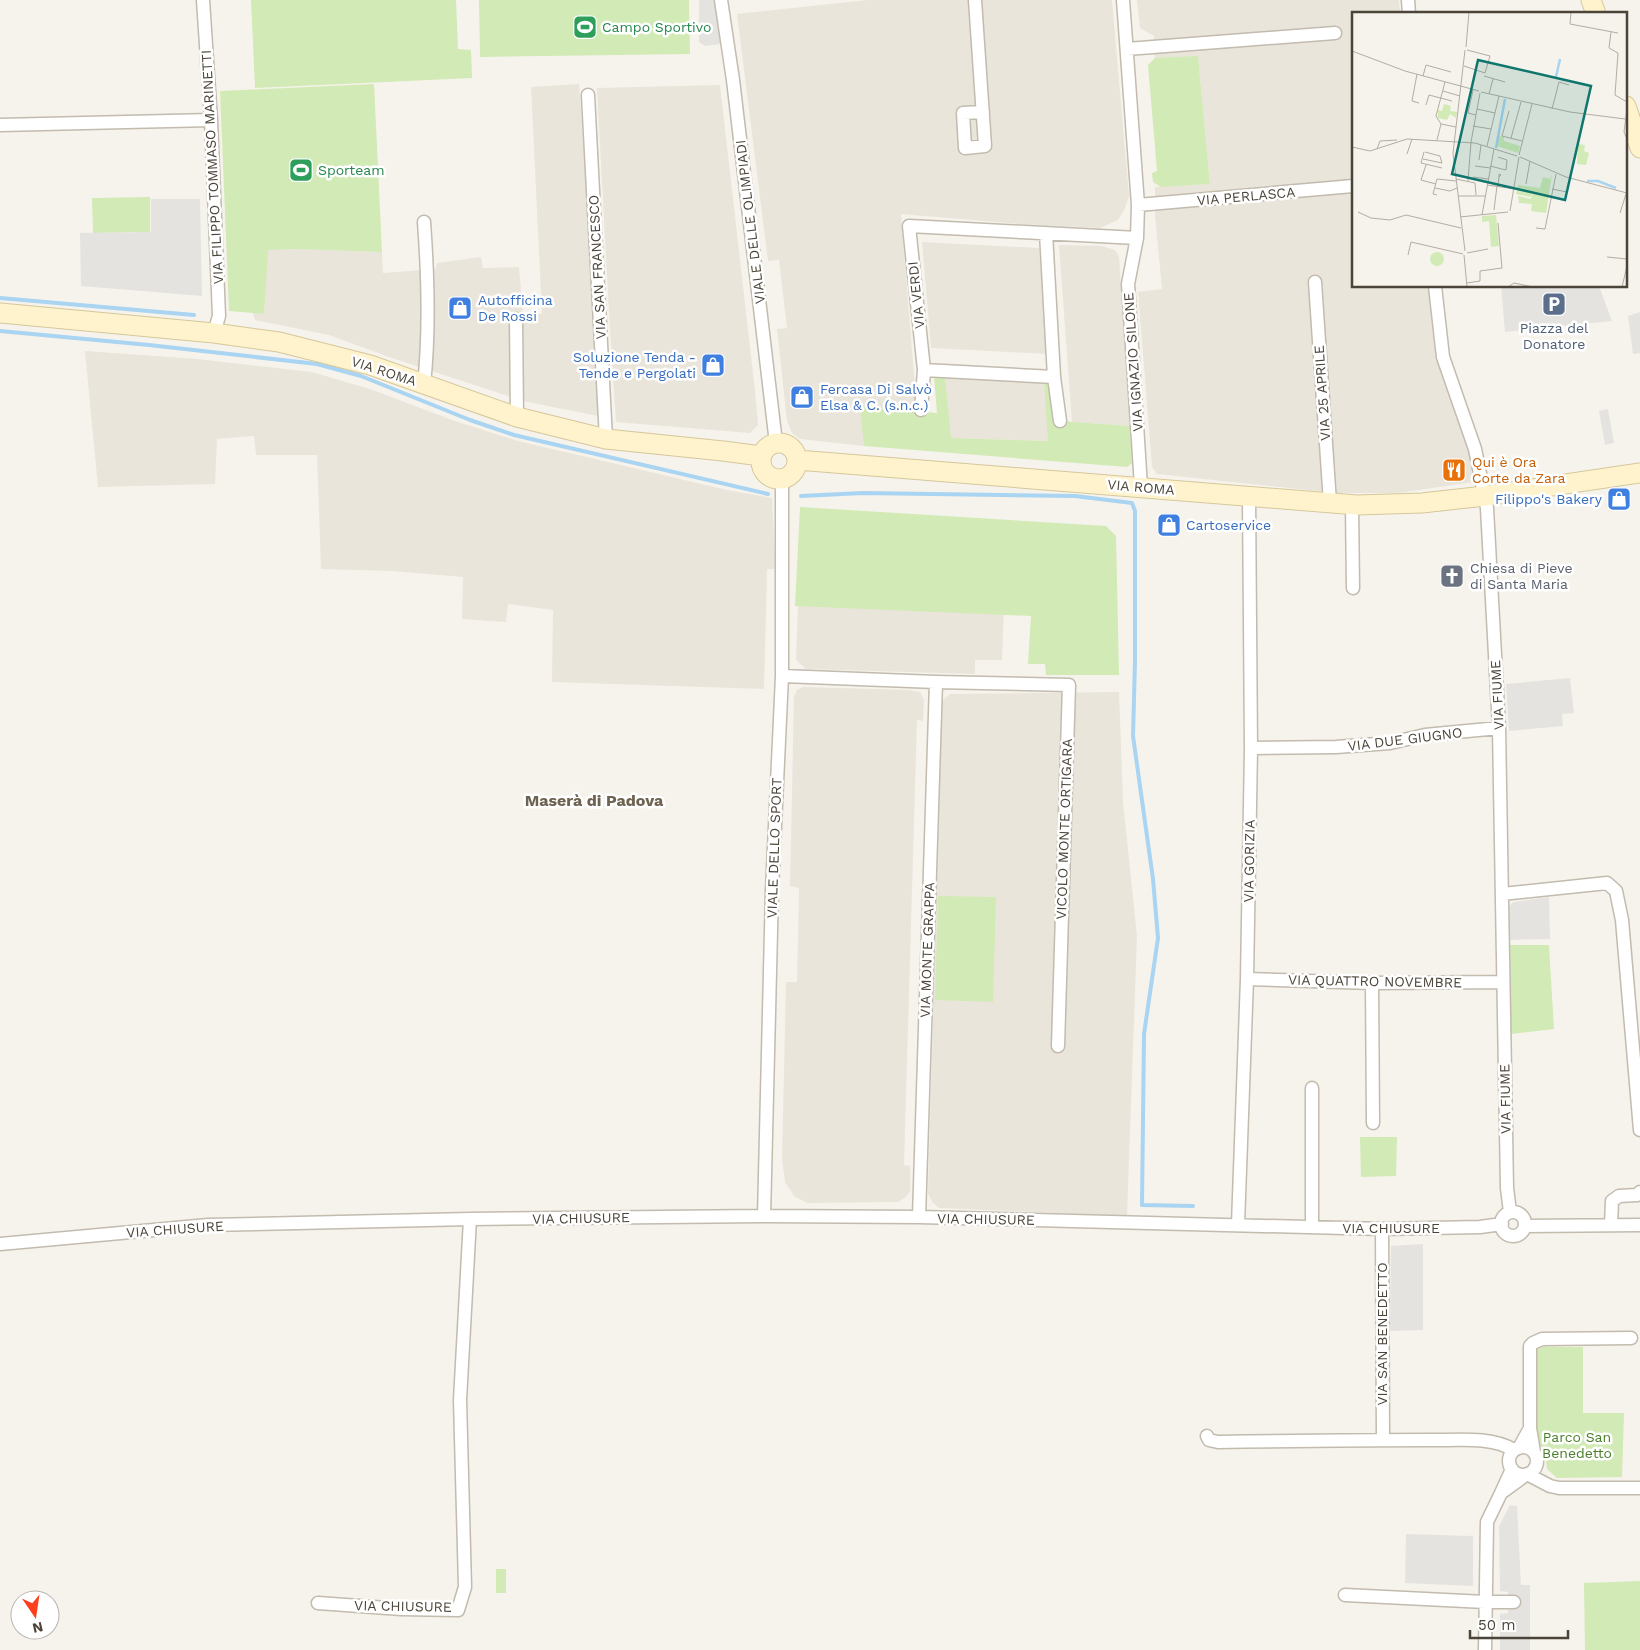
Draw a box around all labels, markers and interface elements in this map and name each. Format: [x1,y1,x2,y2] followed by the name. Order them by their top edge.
[1352,12,1628,288] inset map
[572,14,598,40] sports icon: Campo Sportivo
[602,19,711,35] place label: Campo Sportivo
[198,49,226,285] street label: VIA FILIPPO TOMMASO MARINETTI
[732,139,768,305] street label: VIALE DELLE OLIMPIADI
[288,157,314,183] sports icon: Sporteam
[318,162,385,178] place label: Sporteam
[1196,184,1296,208] street label: VIA PERLASCA
[585,194,609,340] street label: VIA SAN FRANCESCO
[905,260,927,330] street label: VIA VERDI
[1541,291,1567,317] parking icon: Piazza del Donatore
[478,292,553,324] place label: Autofficina De Rossi
[1120,292,1146,432] street label: VIA IGNAZIO SILONE
[447,295,473,321] shop icon: Autofficina De Rossi
[1520,320,1589,352] place label: Piazza del Donatore
[1311,345,1333,441] street label: VIA 25 APRILE
[573,349,696,381] place label: Soluzione Tenda - Tende e Pergolati
[700,352,726,378] shop icon: Soluzione Tenda - Tende e Pergolati
[349,353,419,389] street label: VIA ROMA
[820,381,932,413] place label: Fercasa Di Salvò Elsa & C. (s.n.c.)
[789,384,815,410] shop icon: Fercasa Di Salvò Elsa & C. (s.n.c.)
[1472,454,1565,486] place label: Qui è Ora Corte da Zara
[1441,457,1467,483] restaurant icon: Qui è Ora Corte da Zara
[1107,476,1175,498] street label: VIA ROMA
[1606,486,1632,512] shop icon: Filippo's Bakery
[1495,491,1603,507] place label: Filippo's Bakery
[1156,512,1182,538] shop icon: Cartoservice
[1186,517,1271,533] place label: Cartoservice
[1470,560,1573,592] place label: Chiesa di Pieve di Santa Maria
[1439,563,1465,589] church icon: Chiesa di Pieve di Santa Maria
[1487,659,1507,730] street label: VIA FIUME
[1347,724,1463,754] street label: VIA DUE GIUGNO
[1053,738,1075,920] street label: VICOLO MONTE ORTIGARA
[764,777,784,919] street label: VIALE DELLO SPORT
[525,791,664,810] district label: Maserà di Padova
[1240,819,1258,903] street label: VIA GORIZIA
[917,882,937,1018] street label: VIA MONTE GRAPPA
[1288,971,1462,991] street label: VIA QUATTRO NOVEMBRE
[1496,1064,1514,1134] street label: VIA FIUME
[532,1209,630,1227] street label: VIA CHIUSURE
[937,1210,1035,1228] street label: VIA CHIUSURE
[126,1218,224,1240] street label: VIA CHIUSURE
[1342,1220,1440,1236] street label: VIA CHIUSURE
[1374,1262,1390,1406] street label: VIA SAN BENEDETTO
[1542,1429,1612,1461] park label: Parco San Benedetto
[10,1590,60,1640] north arrow
[354,1597,452,1615] street label: VIA CHIUSURE
[1470,1608,1568,1640] scale bar
[1478,1616,1515,1634] text: 50 m
[31,1619,45,1637] text: N

